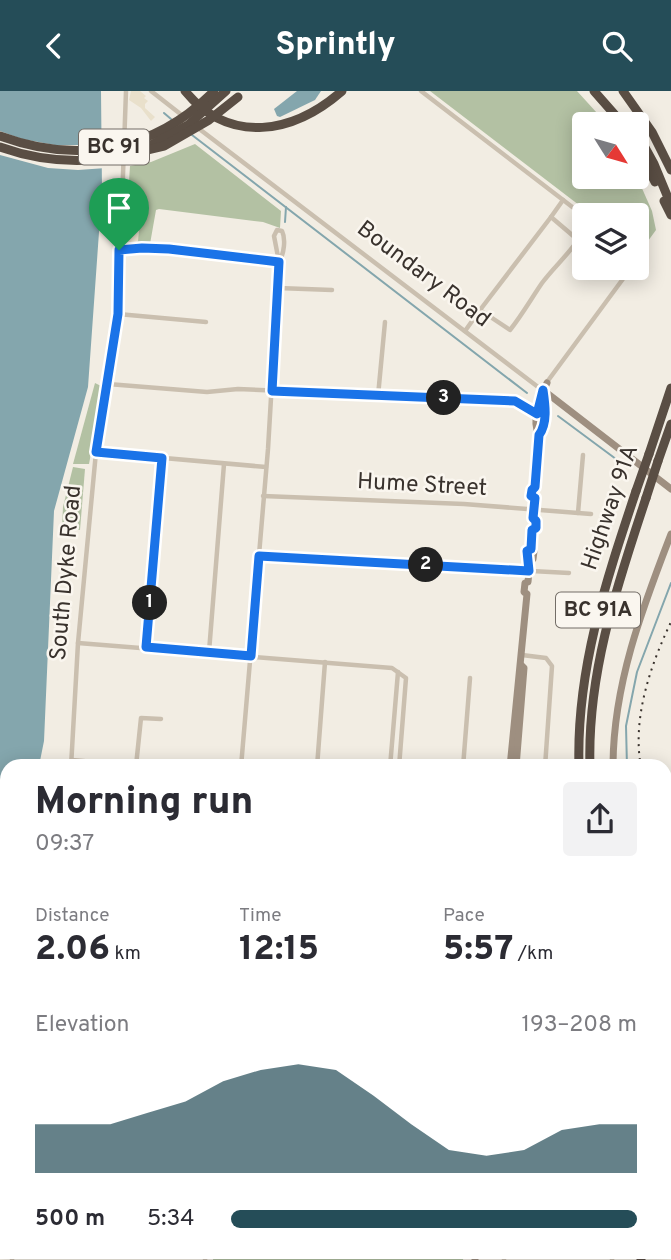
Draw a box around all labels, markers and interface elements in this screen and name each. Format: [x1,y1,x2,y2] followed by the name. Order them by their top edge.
[276,26,395,66] text: Sprintly
[35,27,73,65] icon: back
[598,27,636,65] icon: search
[572,112,649,189] north arrow
[572,112,649,280] map controls
[79,129,149,165] road number: BC 91
[89,178,149,250] pin
[100,189,138,227] icon: arrive
[572,203,649,280] button: layers
[350,215,496,335] street label: Boundary Road
[426,381,462,415] pin: 3
[438,385,449,409] text: 3
[576,441,646,575] street label: Highway 91A
[356,468,488,504] street label: Hume Street
[45,484,89,662] street label: South Dyke Road
[408,547,444,582] pin: 2
[420,552,431,576] text: 2
[132,585,168,621] pin: 1
[146,590,153,614] text: 1
[556,593,640,627] road number: BC 91A
[35,779,253,828] text: Morning run
[563,782,637,856] button: share
[35,830,94,859] text: 09:37
[35,904,110,928] text: Distance
[239,904,282,928] text: Time
[443,904,485,928] text: Pace
[35,928,110,972] text: 2.06
[239,928,319,972] text: 12:15
[443,928,513,972] text: 5:57
[110,942,141,966] text: km
[513,942,553,966] text: /km
[35,1011,130,1040] text: Elevation
[521,1011,637,1040] text: 193–208 m
[35,1205,105,1234] text: 500 m
[147,1205,195,1234] text: 5:34

